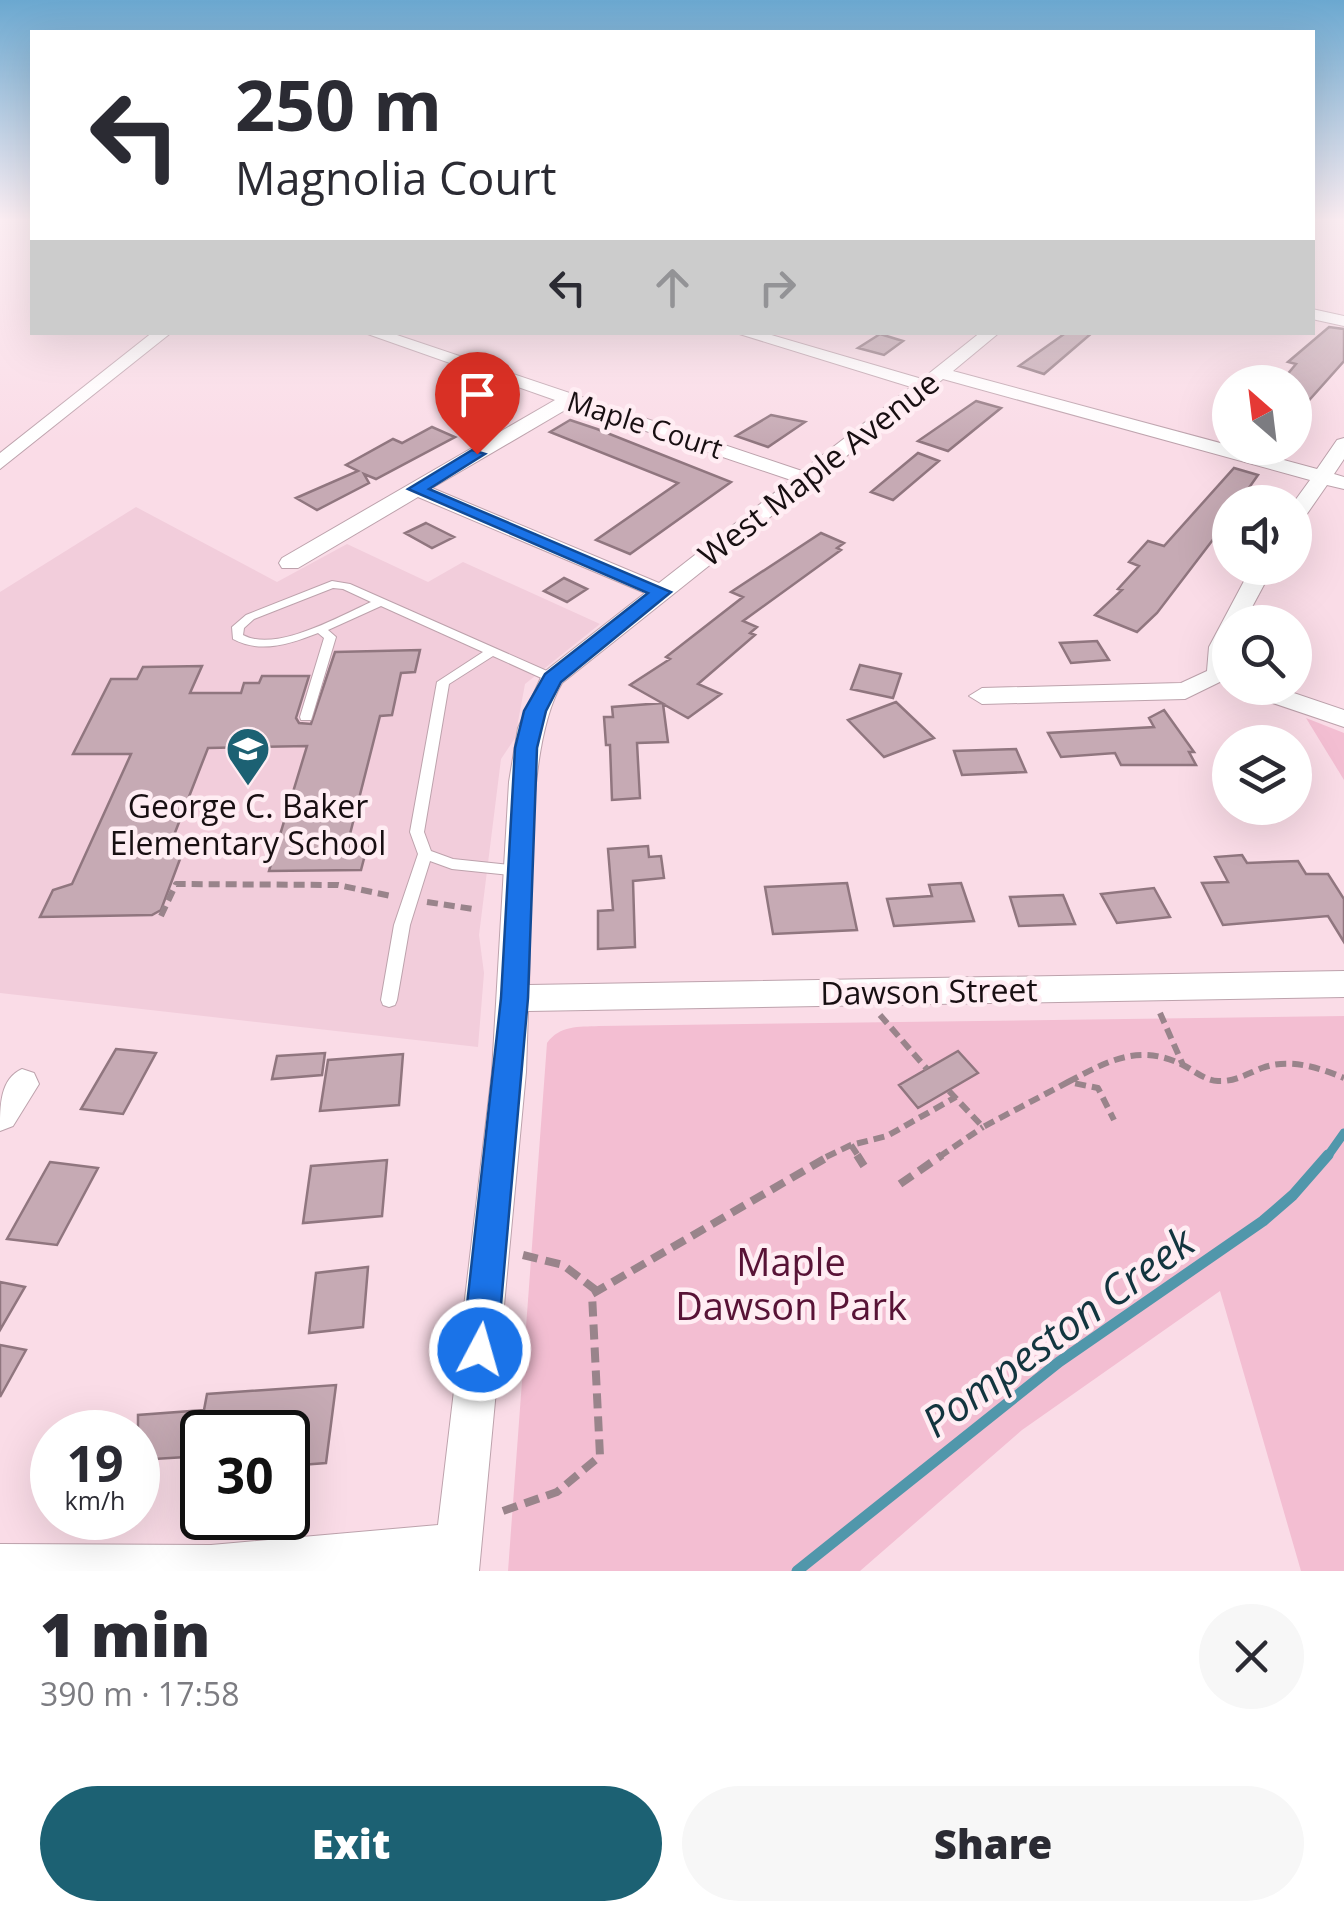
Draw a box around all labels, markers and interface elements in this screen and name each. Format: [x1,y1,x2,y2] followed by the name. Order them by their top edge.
[235,56,442,152] text: 250 m
[70,70,200,200] icon: left
[235,147,556,208] text: Magnolia Court
[540,260,595,315] icon: left
[645,260,700,315] icon: ahead
[750,260,805,315] icon: right
[435,352,520,455] pin
[689,360,947,575] street label: West Maple Avenue
[1212,365,1312,465] north arrow
[1212,365,1312,825] map controls
[450,367,505,422] icon: arrive
[563,381,728,467] street label: Maple Court
[1212,485,1312,585] button: sound
[1212,605,1312,705] button: search
[1212,725,1312,825] button: layers
[225,726,271,787] school or university icon: George C. Baker Elementary School
[110,784,386,864] place label: George C. Baker Elementary School
[820,967,1038,1014] street label: Dawson Street
[909,1212,1206,1449] water label: Pompeston Creek
[675,1235,907,1331] park label: Maple Dawson Park
[428,1298,532,1402] position arrow
[180,1410,310,1540] speed limit sign: 30
[66,1429,124,1497] text: 19
[65,1483,125,1517] text: km/h
[40,1593,210,1675] text: 1 min
[1199,1604,1304,1709] button: close
[40,1672,239,1715] text: 390 m · 17:58
[40,1786,662,1901] button: Exit
[682,1786,1304,1901] button: Share

